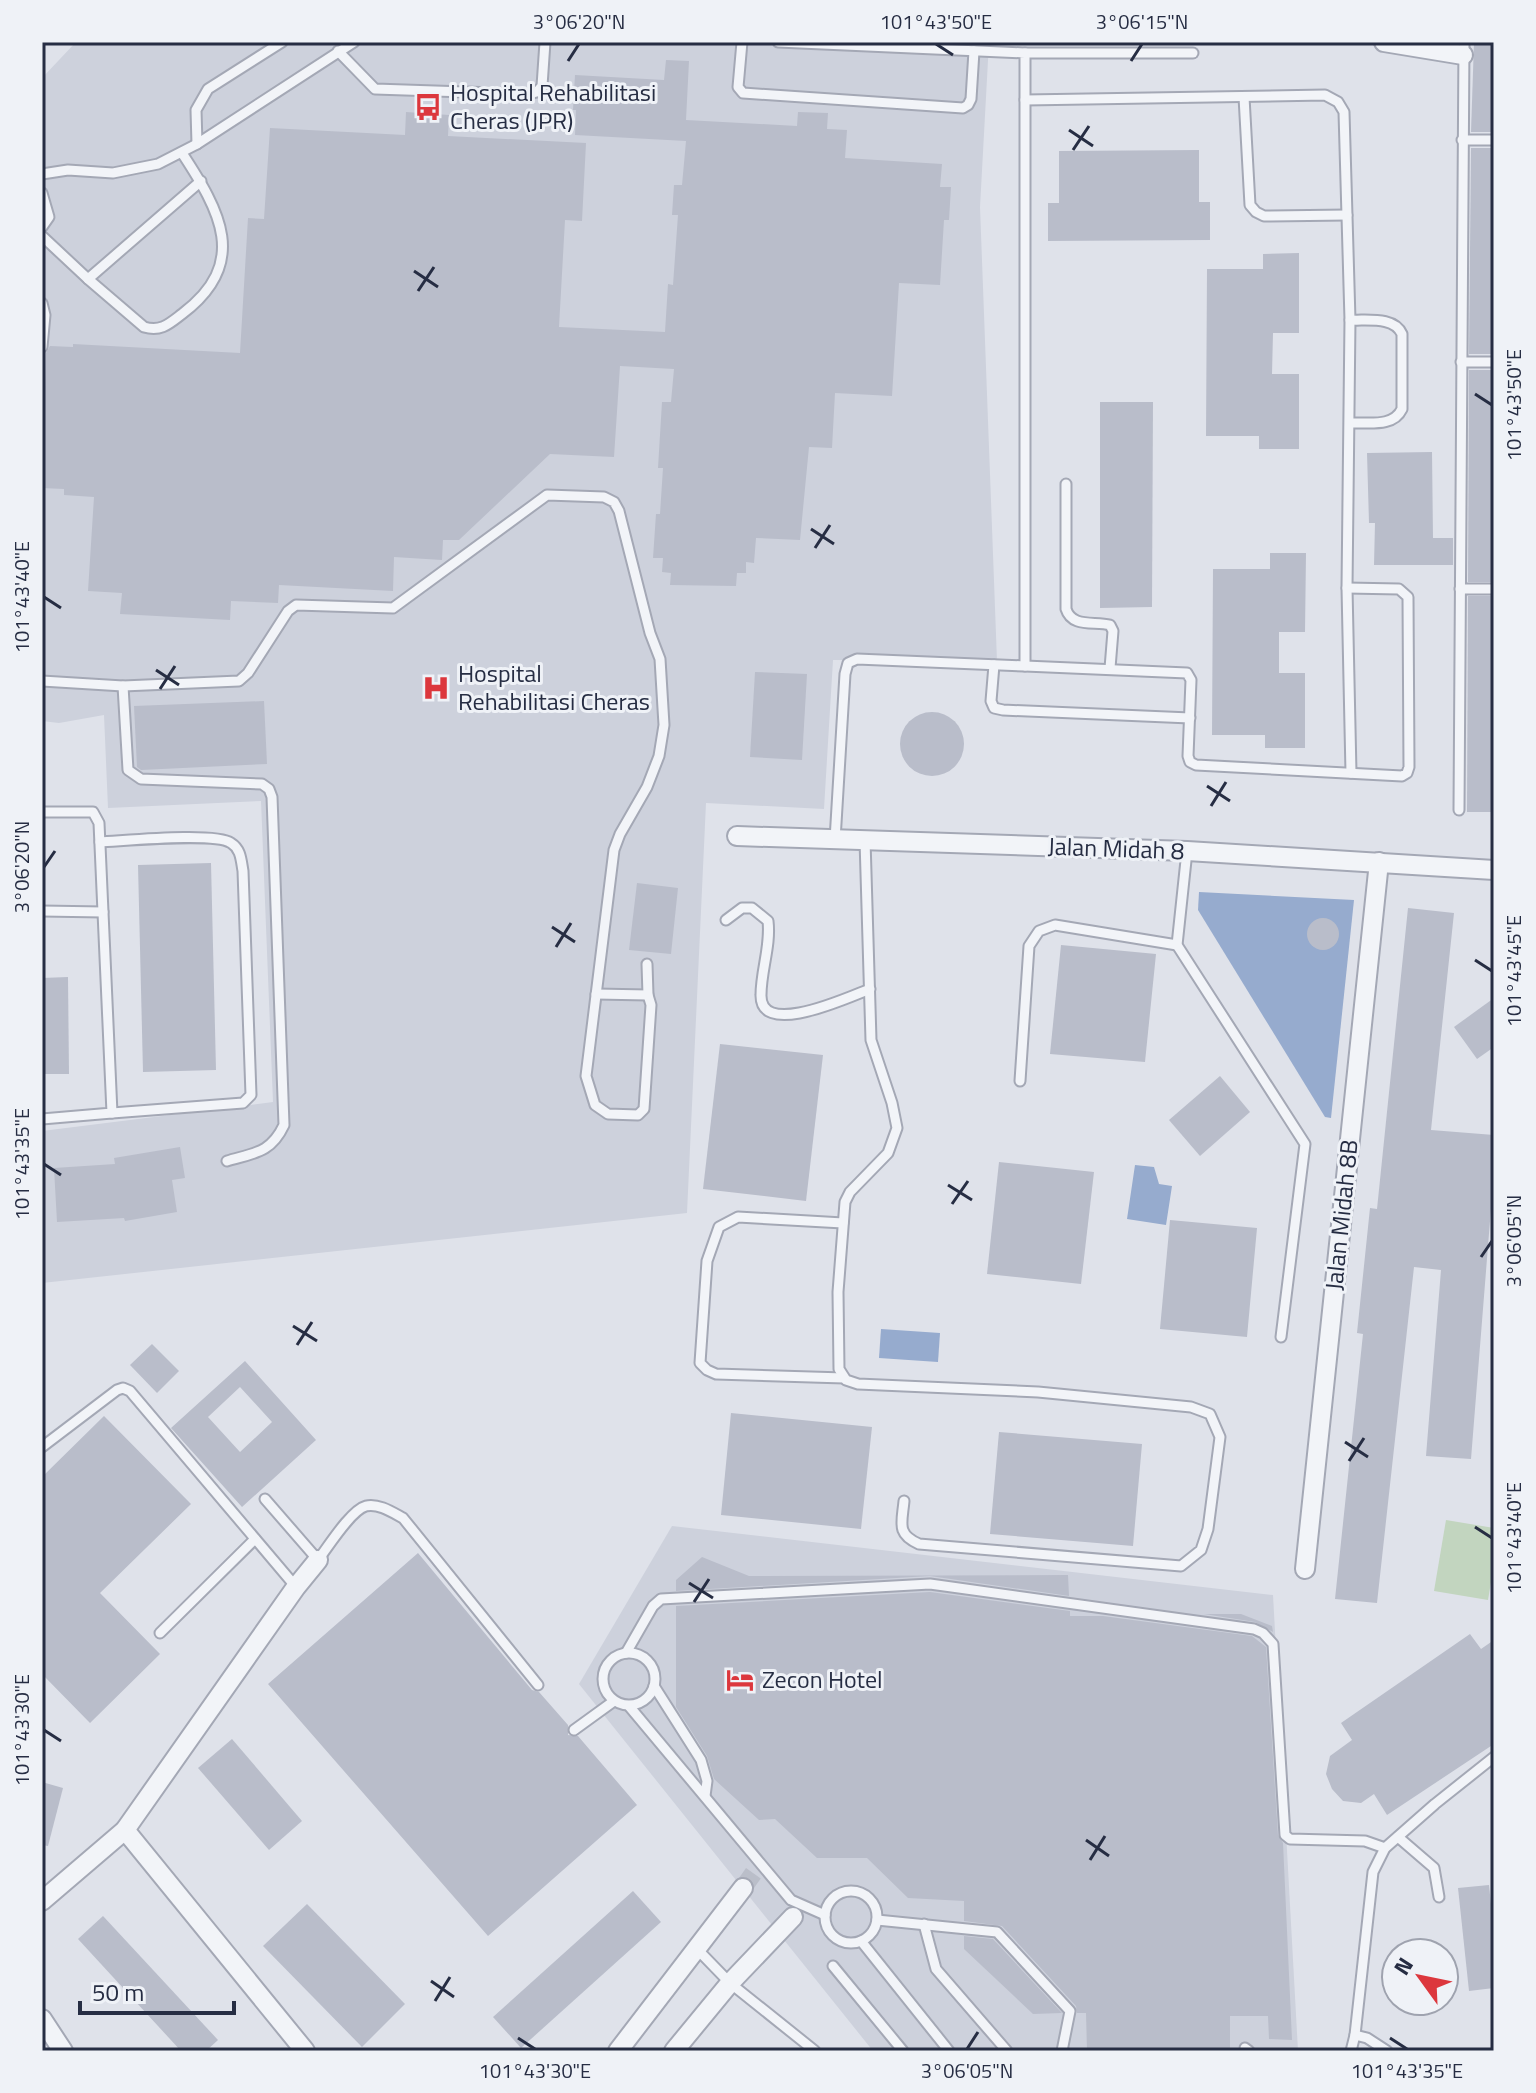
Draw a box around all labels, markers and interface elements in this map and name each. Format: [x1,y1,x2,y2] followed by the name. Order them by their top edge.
[533,6,625,37] text: 3°06'20"N
[880,6,992,37] text: 101°43'50"E
[1096,6,1188,37] text: 3°06'15"N
[450,74,656,138] place label: Hospital Rehabilitasi Cheras (JPR)
[413,92,443,122] bus stop icon: Hospital Rehabilitasi Cheras (JPR)
[1498,349,1529,461] text: 101°43'50"E
[6,541,37,653] text: 101°43'40"E
[458,655,650,719] place label: Hospital Rehabilitasi Cheras
[421,673,451,703] hospital icon: Hospital Rehabilitasi Cheras
[6,821,37,913] text: 3°06'20"N
[1047,828,1185,868] street label: Jalan Midah 8
[1498,915,1529,1027] text: 101°43'45"E
[6,1108,37,1220] text: 101°43'35"E
[1315,1138,1367,1292] street label: Jalan Midah 8B
[1498,1195,1529,1287] text: 3°06'05"N
[1498,1482,1529,1594] text: 101°43'40"E
[762,1661,883,1697] place label: Zecon Hotel
[725,1665,755,1695] hotel icon: Zecon Hotel
[6,1674,37,1786] text: 101°43'30"E
[1380,1937,1460,2017] north arrow
[1385,1950,1422,1982] text: N
[80,1965,234,2015] scale bar
[92,1974,144,2010] text: 50 m
[479,2055,591,2086] text: 101°43'30"E
[921,2055,1013,2086] text: 3°06'05"N
[1351,2055,1463,2086] text: 101°43'35"E

